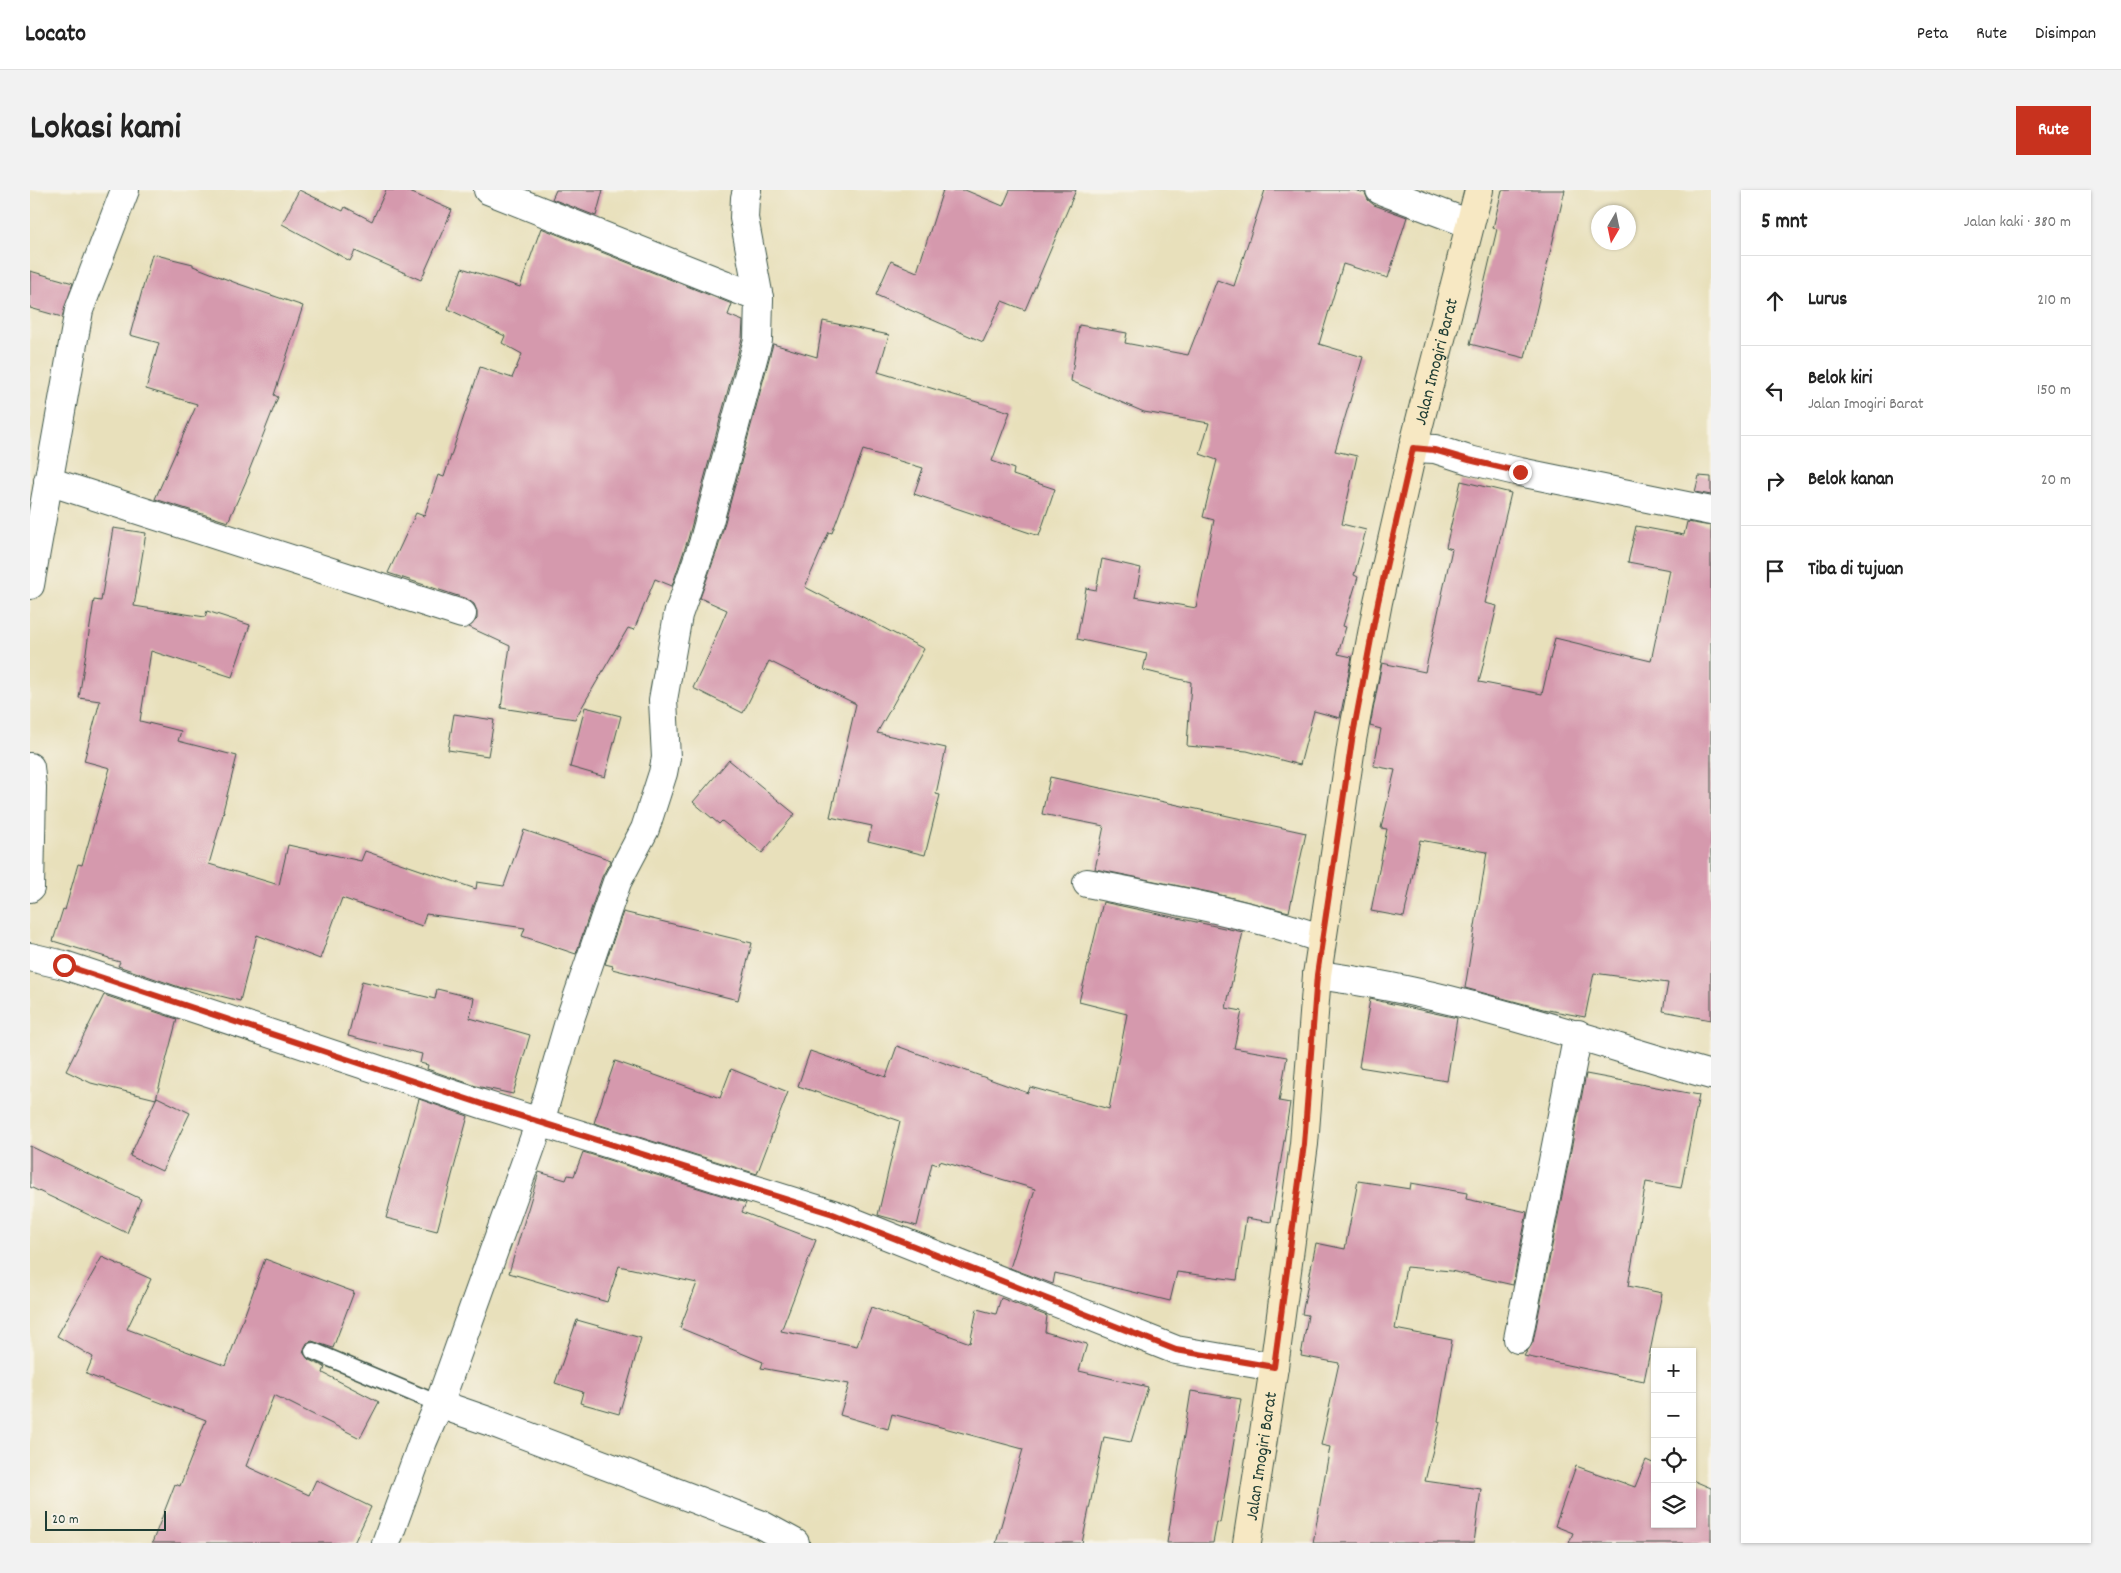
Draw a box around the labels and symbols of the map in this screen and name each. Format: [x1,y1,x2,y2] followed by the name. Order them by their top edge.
[1591,205,1636,250] north arrow
[1409,295,1466,428] street label: Jalan Imogiri Barat
[1509,461,1532,484] route end
[53,954,76,977] route start
[1241,1390,1285,1523] street label: Jalan Imogiri Barat
[45,1508,166,1531] scale bar

